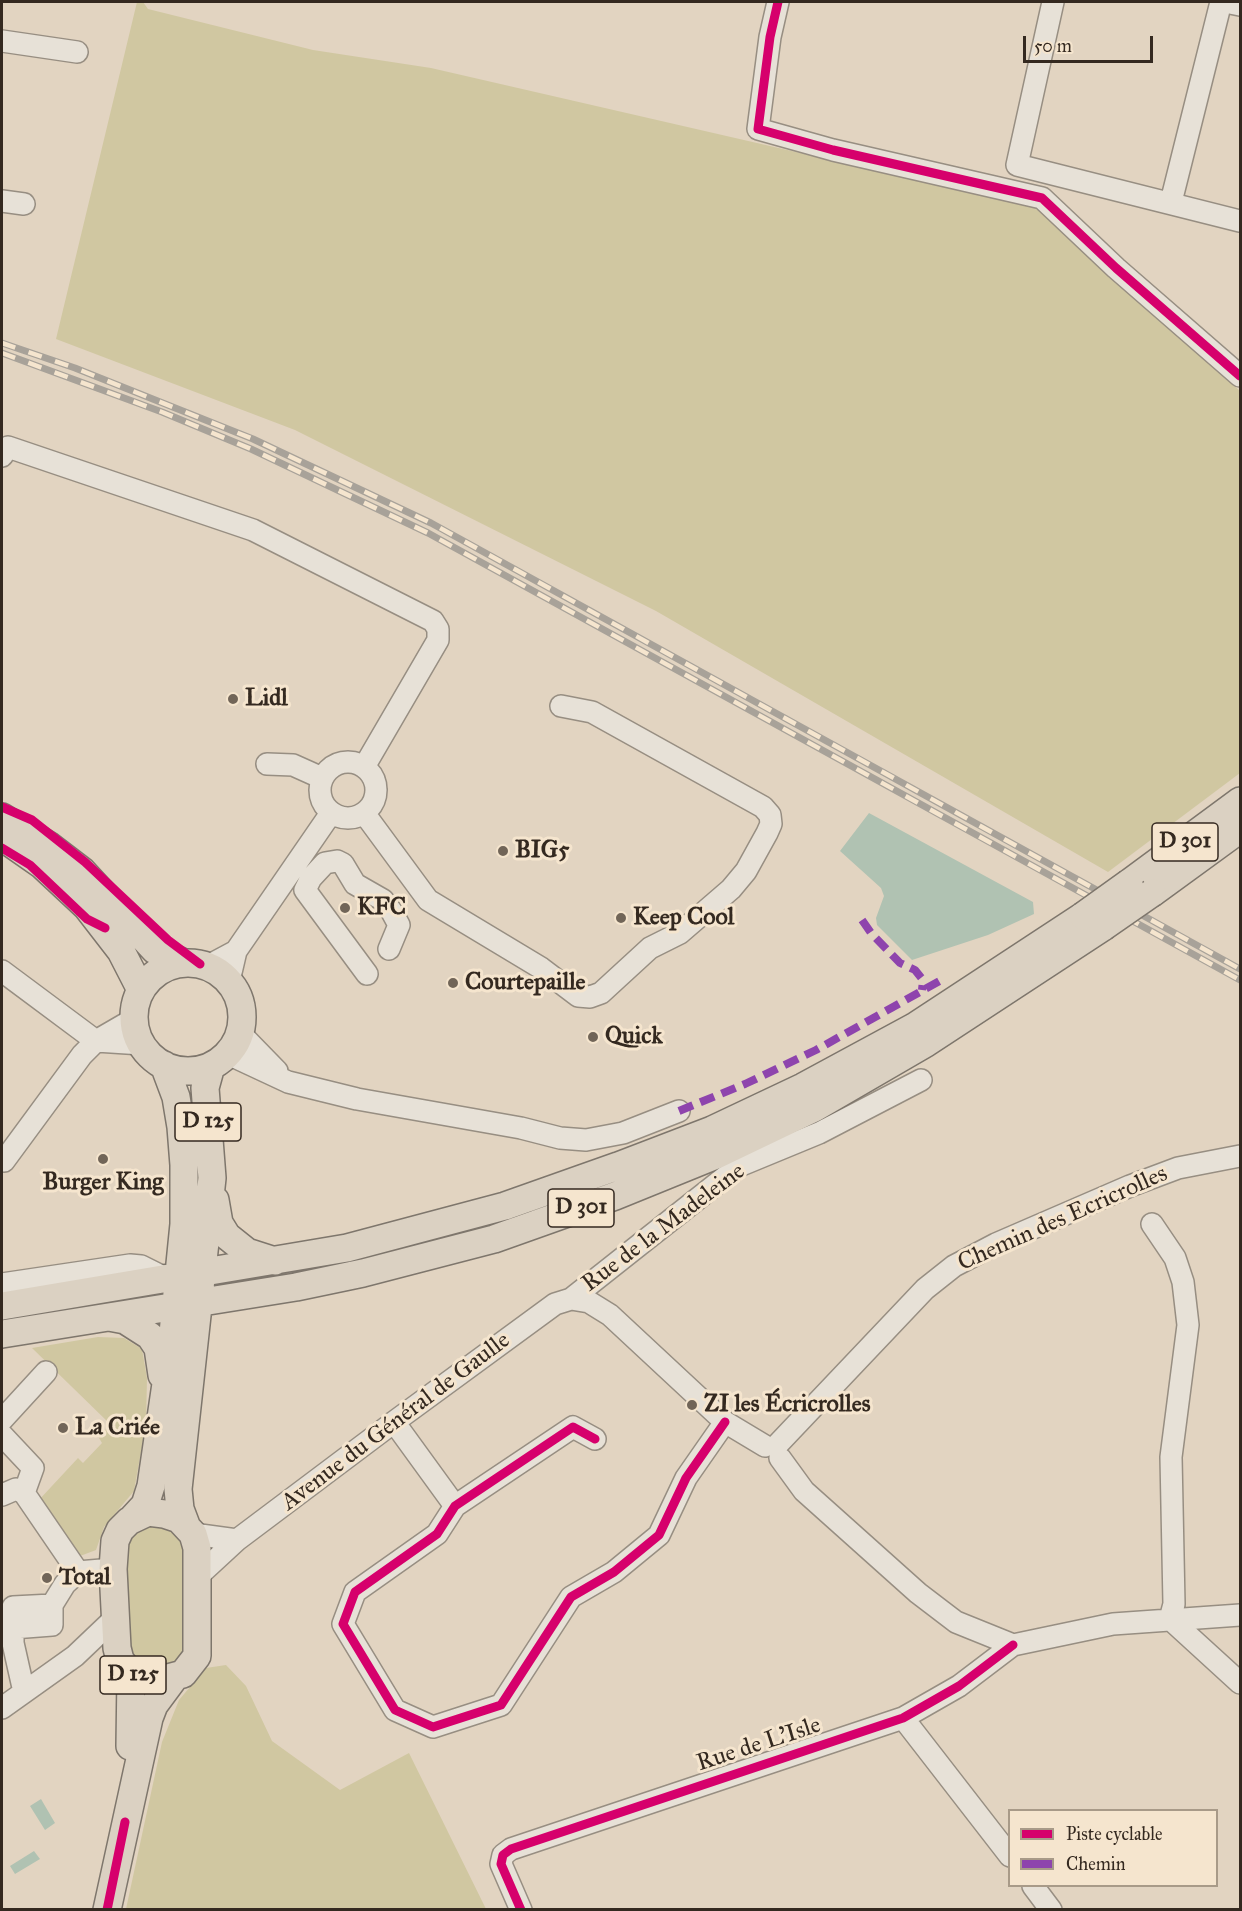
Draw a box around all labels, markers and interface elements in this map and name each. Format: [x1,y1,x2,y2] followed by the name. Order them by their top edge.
[1026,24,1156,62] scale bar
[1034,35,1072,57] text: 50 m
[245,685,288,713] place label: Lidl
[226,692,240,706] marker: Lidl
[1152,823,1218,861] road number: D 301
[515,837,569,865] place label: BIG5
[496,844,510,858] marker: BIG5
[357,894,406,922] place label: KFC
[338,901,352,915] marker: KFC
[633,904,734,932] place label: Keep Cool
[614,911,628,925] marker: Keep Cool
[465,969,586,997] place label: Courtepaille
[446,976,460,990] marker: Courtepaille
[605,1023,663,1051] place label: Quick
[586,1030,600,1044] marker: Quick
[175,1103,241,1141] road number: D 125
[96,1152,110,1166] marker: Burger King
[577,1157,751,1299] street label: Rue de la Madeleine
[954,1160,1172,1278] street label: Chemin des Ecricrolles
[43,1169,163,1197] place label: Burger King
[548,1189,614,1227] road number: D 301
[276,1327,516,1517] street label: Avenue du Général de Gaulle
[704,1391,870,1419] place label: ZI les Écricrolles
[685,1398,699,1412] marker: ZI les Écricrolles
[75,1414,160,1442] place label: La Criée
[56,1421,70,1435] marker: La Criée
[59,1564,111,1592] place label: Total
[40,1571,54,1585] marker: Total
[100,1656,166,1694] road number: D 125
[693,1711,825,1779] street label: Rue de L'Isle
[1008,1809,1218,1887] legend
[1066,1823,1163,1845] text: Piste cyclable
[1066,1853,1126,1875] text: Chemin

